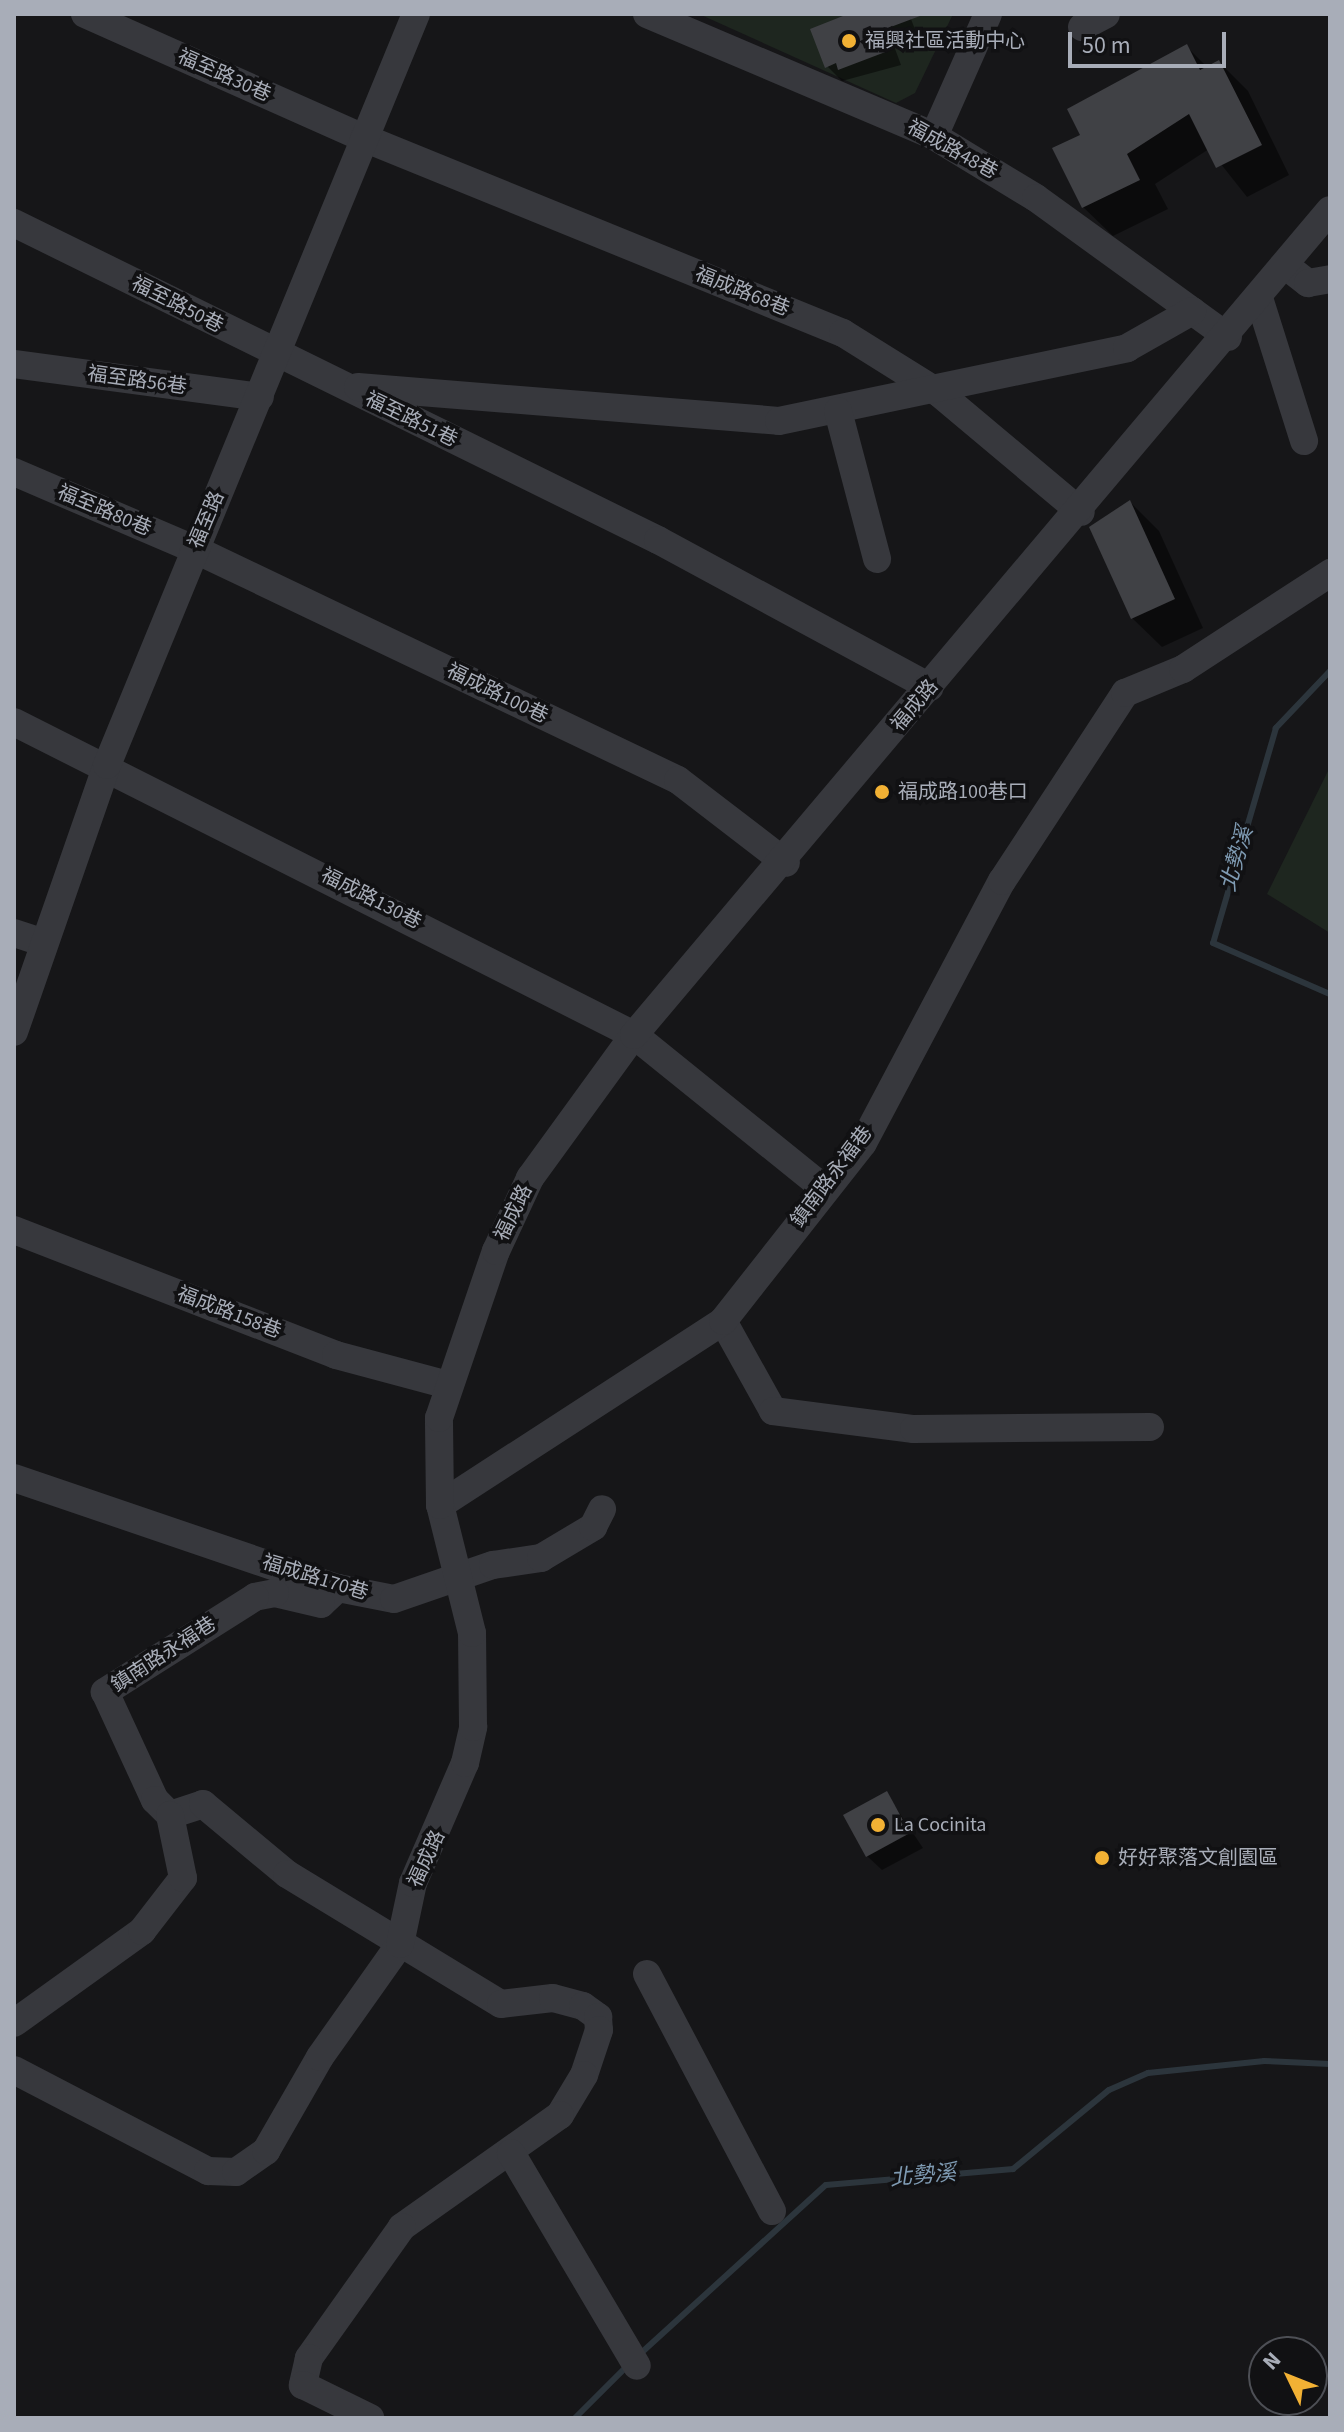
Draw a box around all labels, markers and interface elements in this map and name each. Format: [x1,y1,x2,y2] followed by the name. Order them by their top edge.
[1072,16,1230,66] scale bar
[1082,28,1131,63] text: 50 m
[865,29,1025,53] place label: 福興社區活動中心
[840,32,858,50] marker: 福興社區活動中心
[173,45,275,107] street label: 福至路30巷
[903,115,1001,185] street label: 福成路48巷
[691,262,793,322] street label: 福成路68巷
[127,272,227,338] street label: 福至路50巷
[86,362,188,400] street label: 福至路56巷
[361,387,461,453] street label: 福至路51巷
[53,480,155,542] street label: 福至路80巷
[184,488,230,552] street label: 福至路
[442,659,552,729] street label: 福成路100巷
[887,675,943,737] street label: 福成路
[898,780,1028,804] place label: 福成路100巷口
[873,783,891,801] marker: 福成路100巷口
[1215,824,1259,894] water label: 北勢溪
[317,863,425,935] street label: 福成路130巷
[786,1122,878,1232] street label: 鎮南路永福巷
[490,1181,538,1245] street label: 福成路
[173,1282,285,1344] street label: 福成路158巷
[259,1550,371,1606] street label: 福成路170巷
[107,1612,221,1698] street label: 鎮南路永福巷
[894,1813,986,1837] place label: La Cocinita
[869,1816,887,1834] marker: La Cocinita
[403,1827,451,1891] street label: 福成路
[1118,1846,1278,1870] place label: 好好聚落文創園區
[1093,1849,1111,1867] marker: 好好聚落文創園區
[889,2160,957,2192] water label: 北勢溪
[1248,2336,1328,2416] north arrow
[1255,2345,1289,2377] text: N

